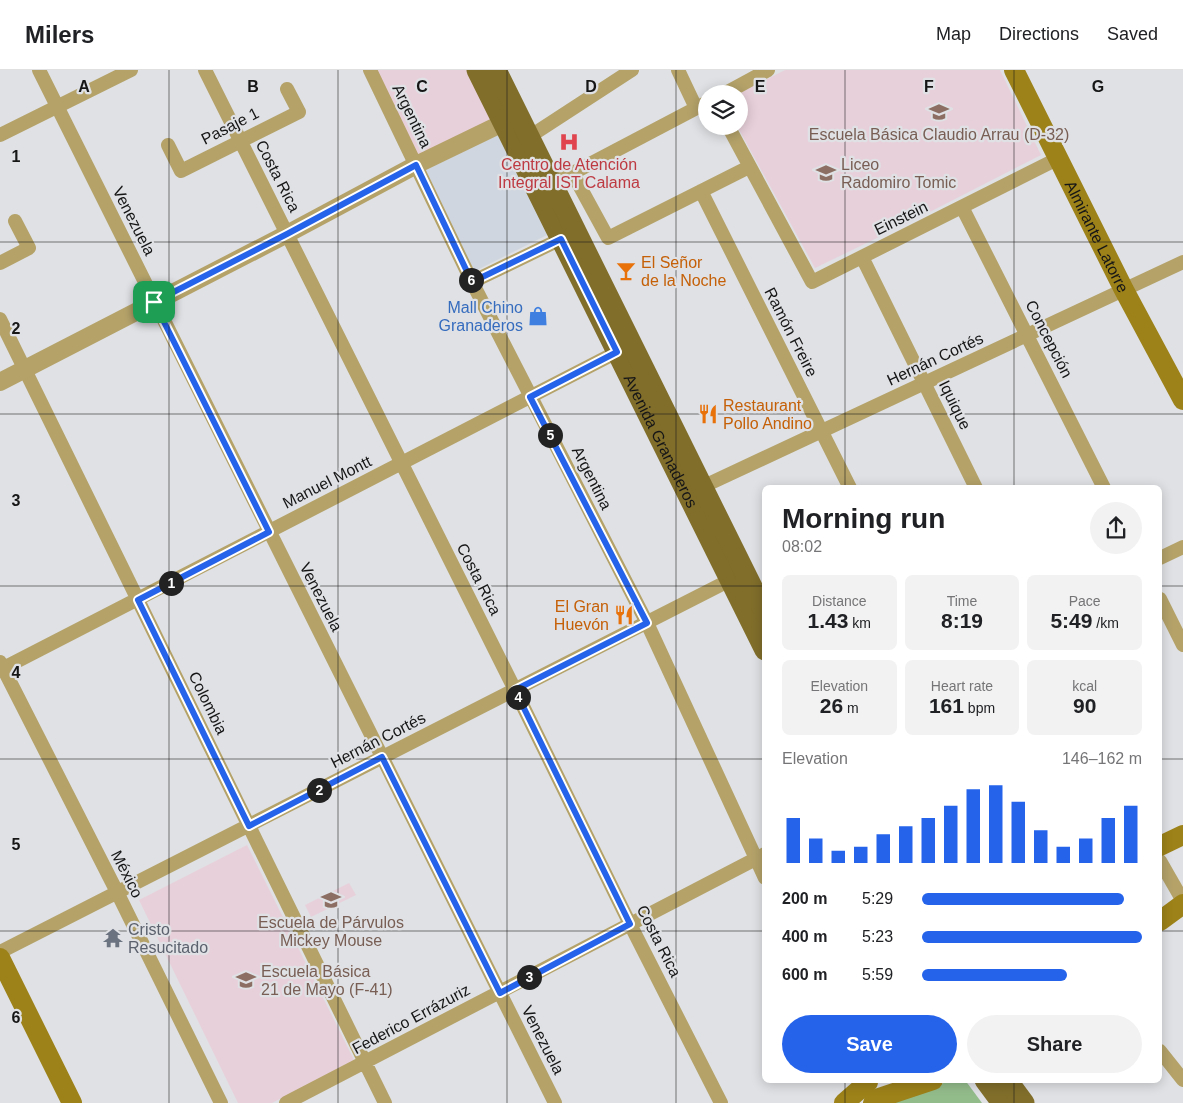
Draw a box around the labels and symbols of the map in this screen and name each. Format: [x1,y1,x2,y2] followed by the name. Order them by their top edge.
[78,78,90,95] text: A
[247,78,259,95] text: B
[416,78,428,95] text: C
[585,78,597,95] text: D
[755,78,766,95] text: E
[924,78,934,95] text: F
[1092,78,1104,95] text: G
[389,81,435,151] street label: Argentina
[928,101,950,123] school or university icon: Escuela Básica Claudio Arrau (D-32)
[198,104,262,148] street label: Pasaje 1
[809,126,1069,143] place label: Escuela Básica Claudio Arrau (D-32)
[558,131,580,153] hospital icon: Centro de Atención Integral IST Calama
[253,137,303,215] street label: Costa Rica
[12,148,21,165] text: 1
[498,156,640,191] place label: Centro de Atención Integral IST Calama
[841,156,956,191] place label: Liceo Radomiro Tomic
[815,162,837,184] school or university icon: Liceo Radomiro Tomic
[1062,178,1132,295] street label: Almirante Latorre
[109,184,159,258] street label: Venezuela
[872,198,930,238] street label: Einstein
[641,254,726,289] place label: El Señor de la Noche
[615,260,637,282] bar icon: El Señor de la Noche
[458,268,484,292] pin: 6
[133,281,175,323] pin
[761,285,821,380] street label: Ramón Freire
[1022,297,1076,381] street label: Concepción
[439,299,523,334] place label: Mall Chino Granaderos
[527,305,549,327] shop icon: Mall Chino Granaderos
[12,320,21,337] text: 2
[884,329,986,389] street label: Hernán Cortés
[621,371,701,510] street label: Avenida Granaderos
[936,378,974,432] street label: Iquique
[723,397,812,432] place label: Restaurant Pollo Andino
[697,403,719,425] restaurant icon: Restaurant Pollo Andino
[538,422,562,448] pin: 5
[569,444,615,512] street label: Argentina
[280,452,375,512] street label: Manuel Montt
[12,492,21,509] text: 3
[454,540,504,618] street label: Costa Rica
[296,560,346,634] street label: Venezuela
[158,570,184,596] pin: 1
[554,598,609,633] place label: El Gran Huevón
[613,604,635,626] restaurant icon: El Gran Huevón
[12,664,21,681] text: 4
[186,669,230,737] street label: Colombia
[506,684,530,710] pin: 4
[328,709,428,771] street label: Hernán Cortés
[306,778,332,802] pin: 2
[12,836,21,853] text: 5
[108,848,146,901] street label: México
[320,889,342,911] school or university icon: Escuela de Párvulos Mickey Mouse
[634,902,684,980] street label: Costa Rica
[258,914,404,949] place label: Escuela de Párvulos Mickey Mouse
[128,921,208,956] place label: Cristo Resucitado
[102,927,124,949] temple icon: Cristo Resucitado
[261,963,393,998] place label: Escuela Básica 21 de Mayo (F-41)
[516,964,542,990] pin: 3
[235,969,257,991] school or university icon: Escuela Básica 21 de Mayo (F-41)
[349,981,473,1057] street label: Federico Errázuriz
[518,1003,568,1077] street label: Venezuela
[12,1009,21,1026] text: 6

